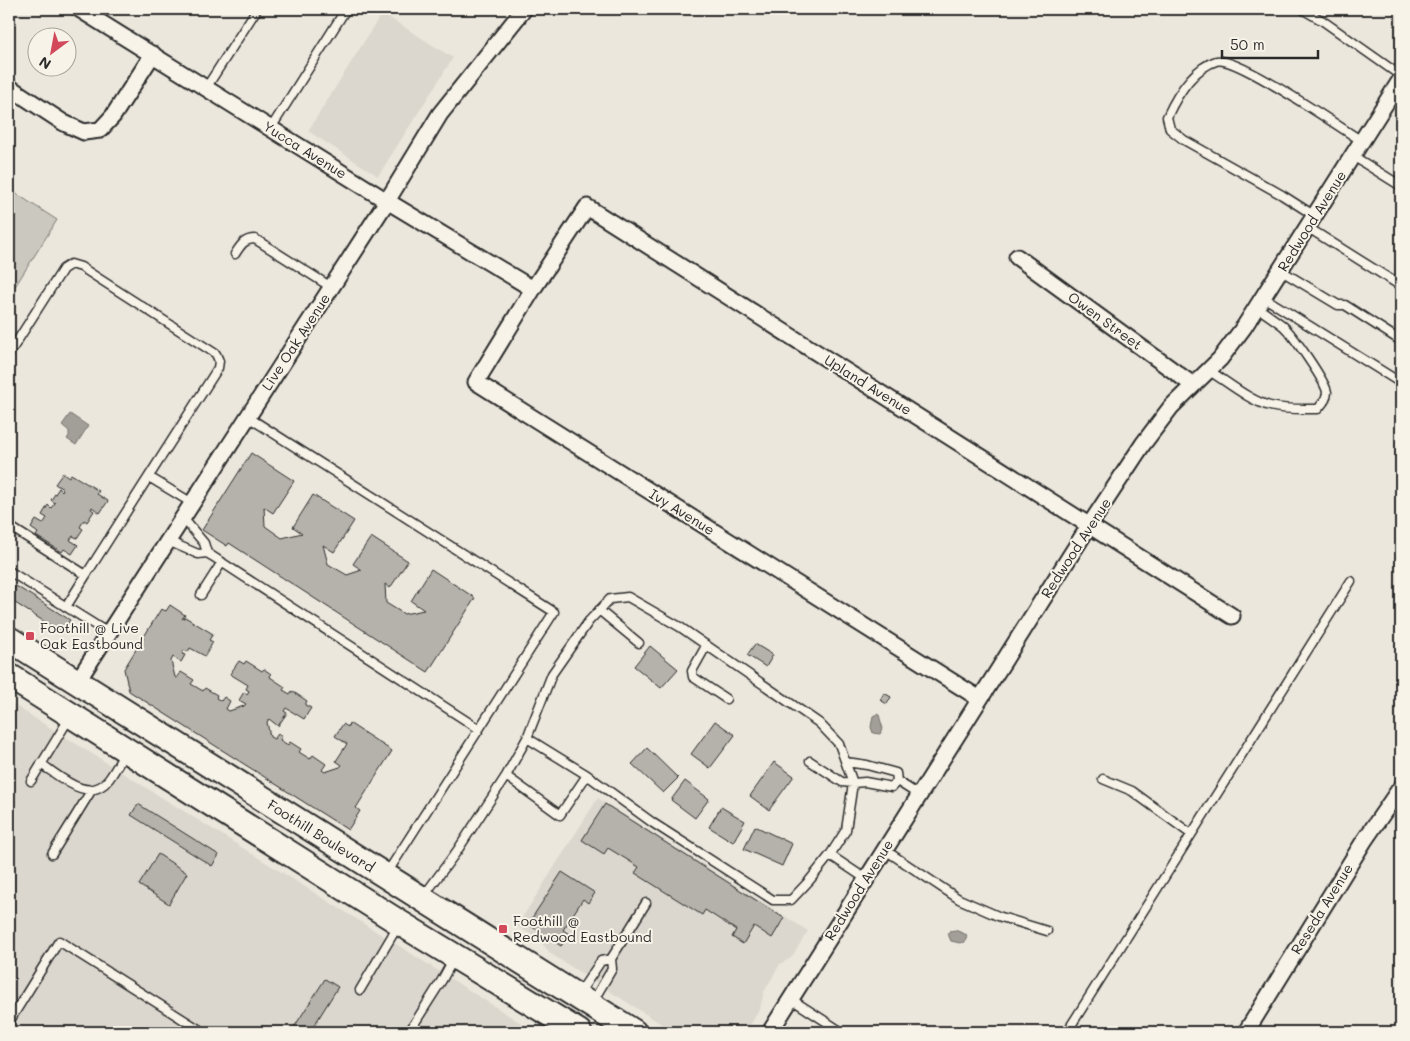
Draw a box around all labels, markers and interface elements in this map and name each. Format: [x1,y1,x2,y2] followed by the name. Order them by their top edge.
[28,28,78,78] north arrow
[1222,28,1319,60] scale bar
[1230,34,1265,54] text: 50 m
[35,53,54,74] text: N
[260,116,351,183] street label: Yucca Avenue
[1273,167,1350,275] street label: Redwood Avenue
[1064,287,1146,354] street label: Owen Street
[257,289,334,394] street label: Live Oak Avenue
[821,350,916,419] street label: Upland Avenue
[646,484,719,539] street label: Ivy Avenue
[1036,494,1115,601] street label: Redwood Avenue
[40,618,143,653] place label: Foothill @ Live Oak Eastbound
[24,630,36,642] marker: Foothill @ Live Oak Eastbound
[264,795,379,876] street label: Foothill Boulevard
[820,836,897,944] street label: Redwood Avenue
[1286,860,1357,958] street label: Reseda Avenue
[513,911,652,946] place label: Foothill @ Redwood Eastbound
[497,923,509,935] marker: Foothill @ Redwood Eastbound

